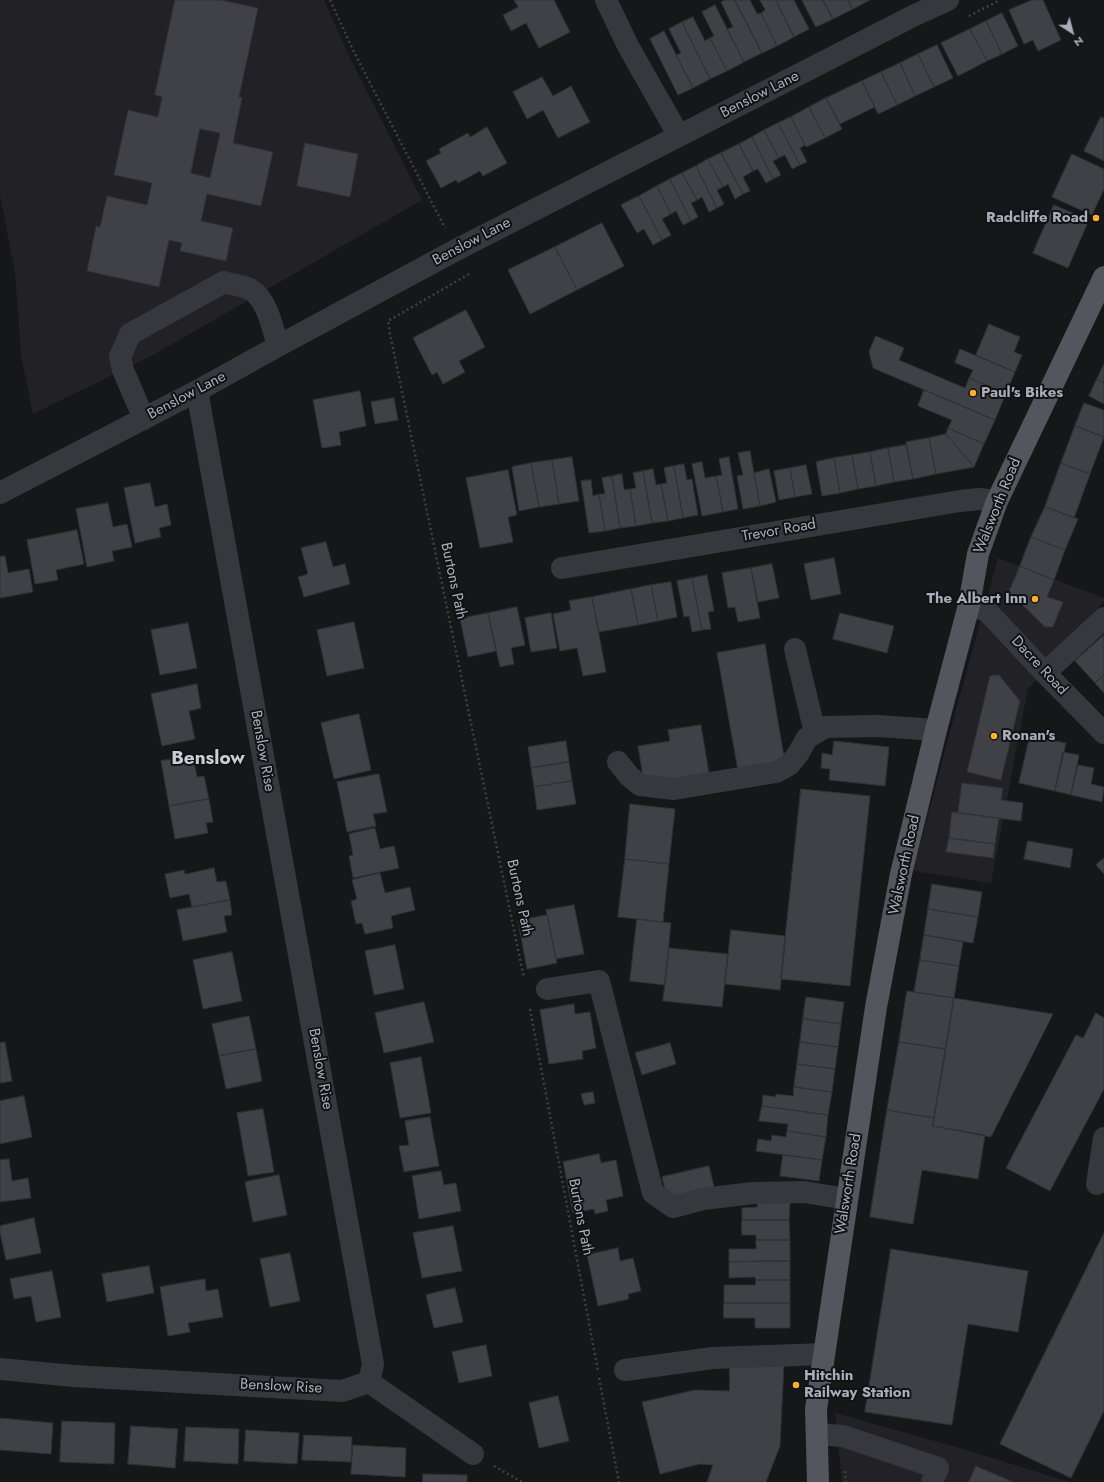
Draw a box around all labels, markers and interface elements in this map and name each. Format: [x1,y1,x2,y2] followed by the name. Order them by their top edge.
[1052,12,1092,52] north arrow
[1071,33,1087,51] text: N
[718,68,802,122] street label: Benslow Lane
[986,209,1088,227] place label: Radcliffe Road
[1091,213,1101,223] marker: Radcliffe Road
[430,214,514,270] street label: Benslow Lane
[145,368,229,424] street label: Benslow Lane
[981,384,1063,402] place label: Paul's Bikes
[968,388,978,398] marker: Paul's Bikes
[971,456,1025,556] street label: Walsworth Road
[741,516,817,546] street label: Trevor Road
[436,541,470,621] street label: Burtons Path
[927,590,1027,608] place label: The Albert Inn
[1030,594,1040,604] marker: The Albert Inn
[1007,633,1071,699] street label: Dacre Road
[246,709,278,793] street label: Benslow Rise
[1002,727,1055,745] place label: Ronan's
[989,731,999,741] marker: Ronan's
[171,748,245,770] district label: Benslow
[886,813,924,917] street label: Walsworth Road
[502,858,536,938] street label: Burtons Path
[304,1027,336,1111] street label: Benslow Rise
[832,1132,866,1236] street label: Walsworth Road
[564,1177,596,1257] street label: Burtons Path
[804,1367,910,1402] place label: Hitchin Railway Station
[239,1376,323,1398] street label: Benslow Rise
[791,1380,801,1390] marker: Hitchin Railway Station

